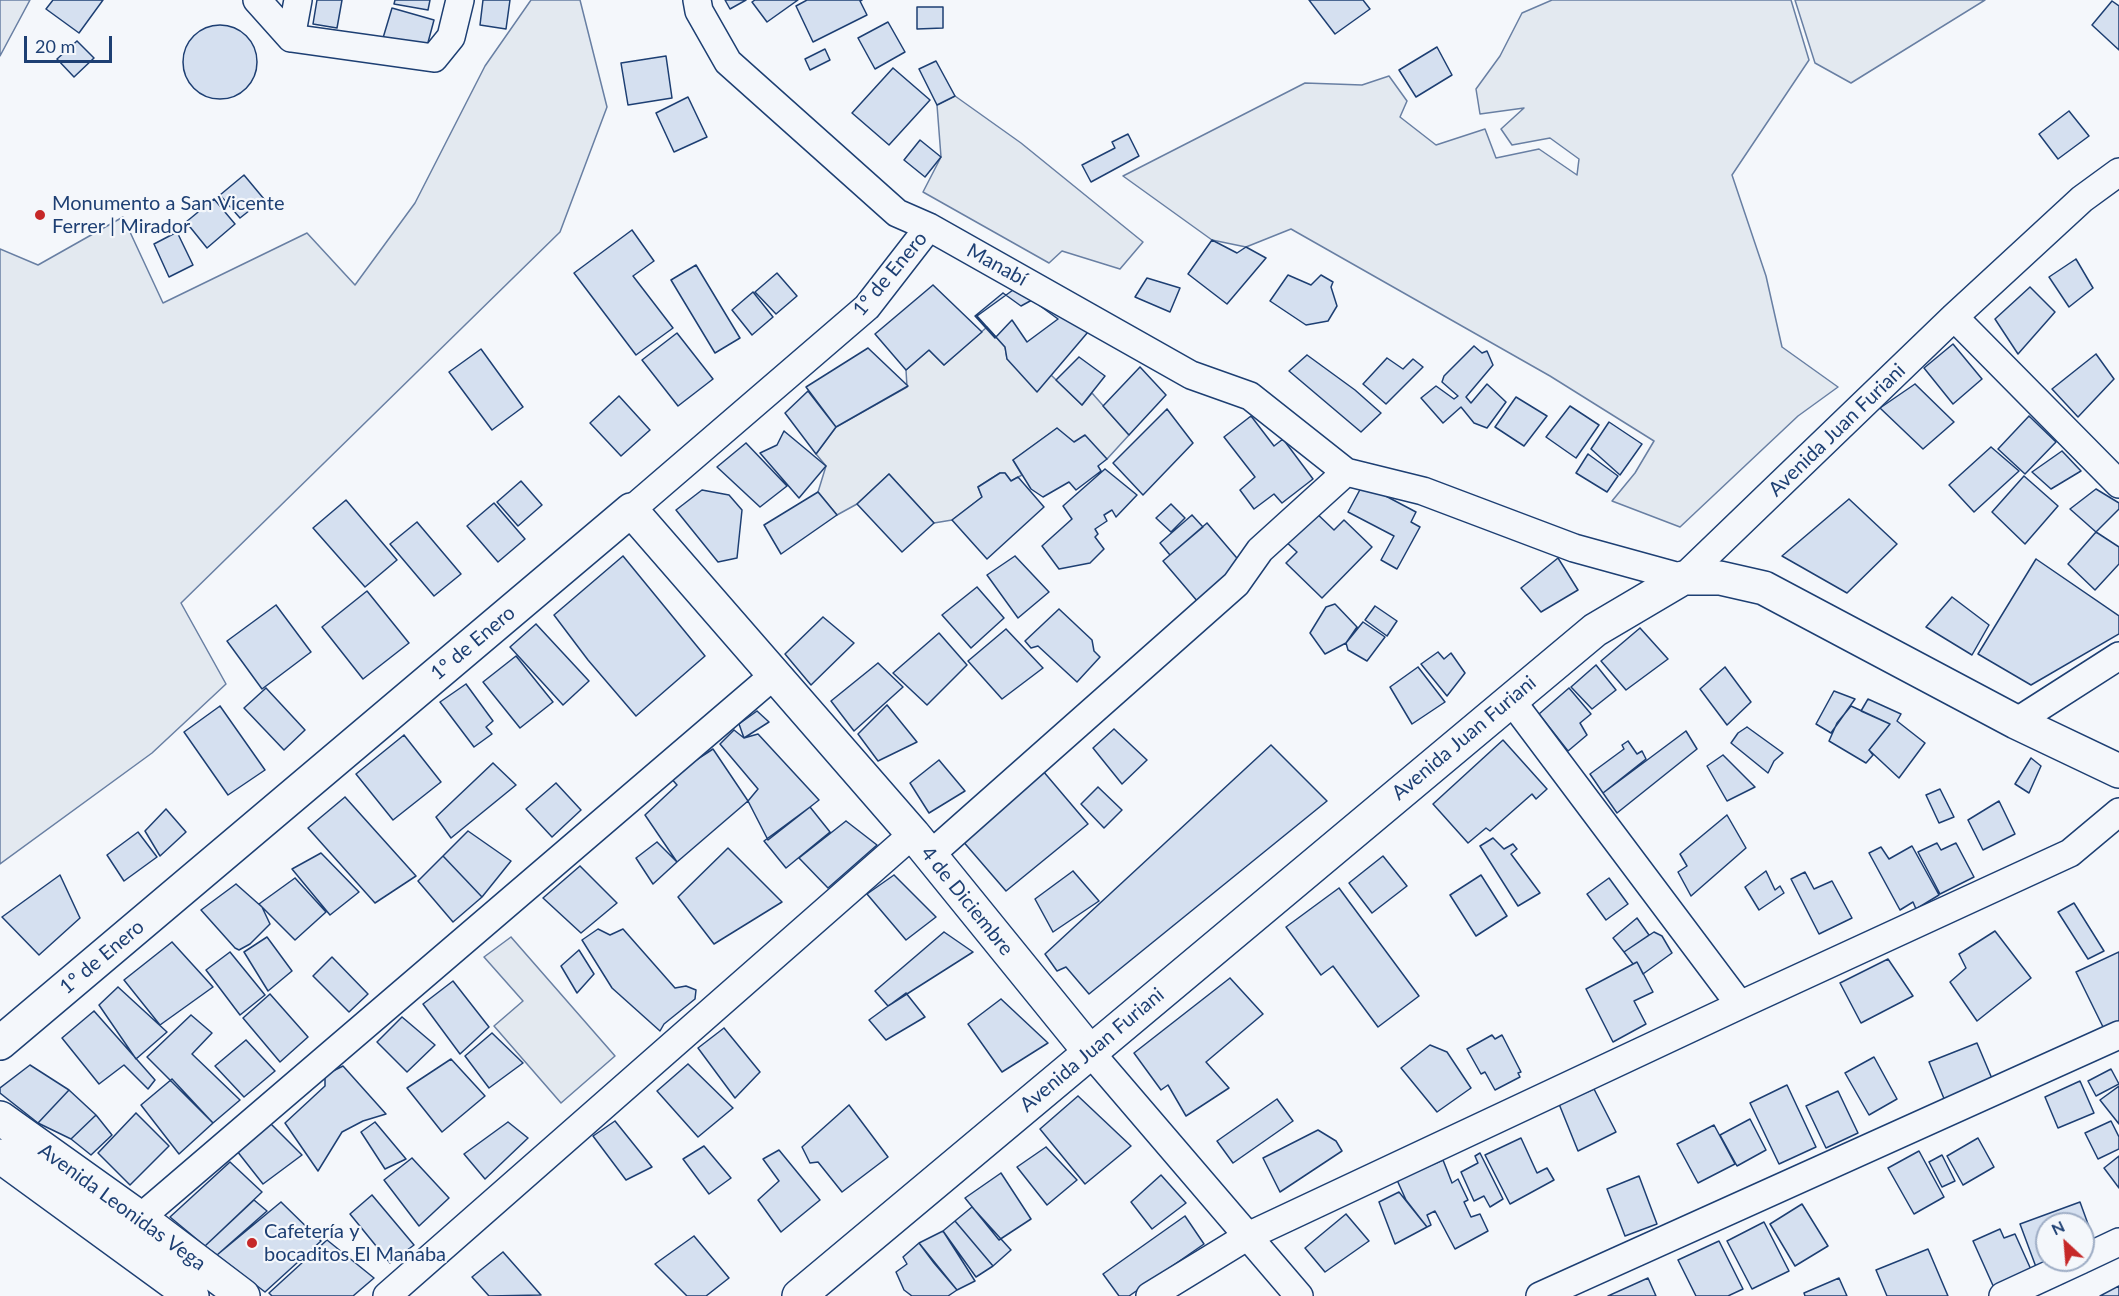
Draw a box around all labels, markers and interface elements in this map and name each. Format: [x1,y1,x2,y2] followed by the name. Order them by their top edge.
[27,24,116,62] scale bar
[35,35,75,57] text: 20 m
[52,192,284,239] place label: Monumento a San Vicente Ferrer | Mirador
[33,208,47,222] marker: Monumento a San Vicente Ferrer | Mirador
[848,227,932,321] street label: 1º de Enero
[963,239,1031,291] street label: Manabí
[1764,359,1910,501] street label: Avenida Juan Furiani
[426,601,520,685] street label: 1º de Enero
[1387,671,1541,805] street label: Avenida Juan Furiani
[916,842,1018,960] street label: 4 de Diciembre
[55,915,149,999] street label: 1º de Enero
[1015,983,1169,1117] street label: Avenida Juan Furiani
[34,1138,210,1276] street label: Avenida Leonidas Vega
[2035,1212,2095,1272] north arrow
[2048,1216,2067,1238] text: N
[264,1220,446,1267] place label: Cafetería y bocaditos El Manaba
[245,1236,259,1250] marker: Cafetería y bocaditos El Manaba

